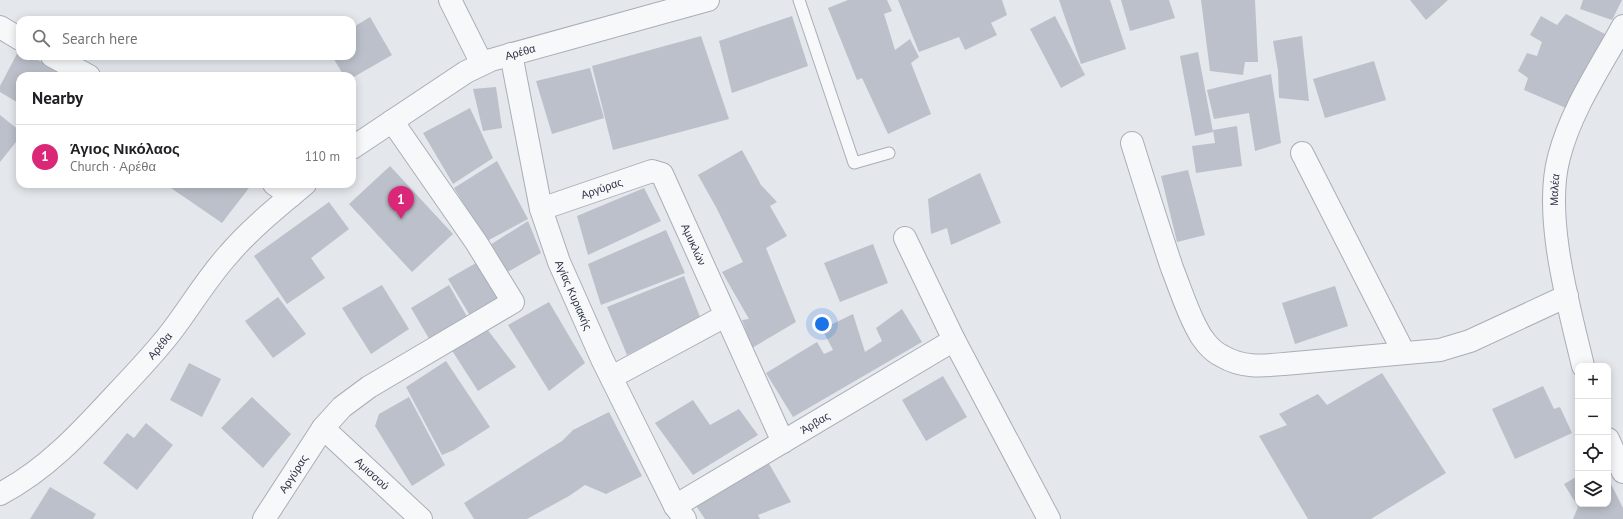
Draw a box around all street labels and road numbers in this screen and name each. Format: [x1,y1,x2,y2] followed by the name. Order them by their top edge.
[503,41,538,63] street label: Αρέθα
[1547,172,1563,206] street label: Μαλέα
[579,175,624,202] street label: Αργύρας
[678,221,709,268] street label: Αμυκλών
[552,258,595,332] street label: Αγίας Κυριακής
[144,329,175,362] street label: Αρέθα
[798,409,832,437] street label: Άρβας
[276,452,311,496] street label: Αργύρας
[352,454,392,493] street label: Αμισσού

